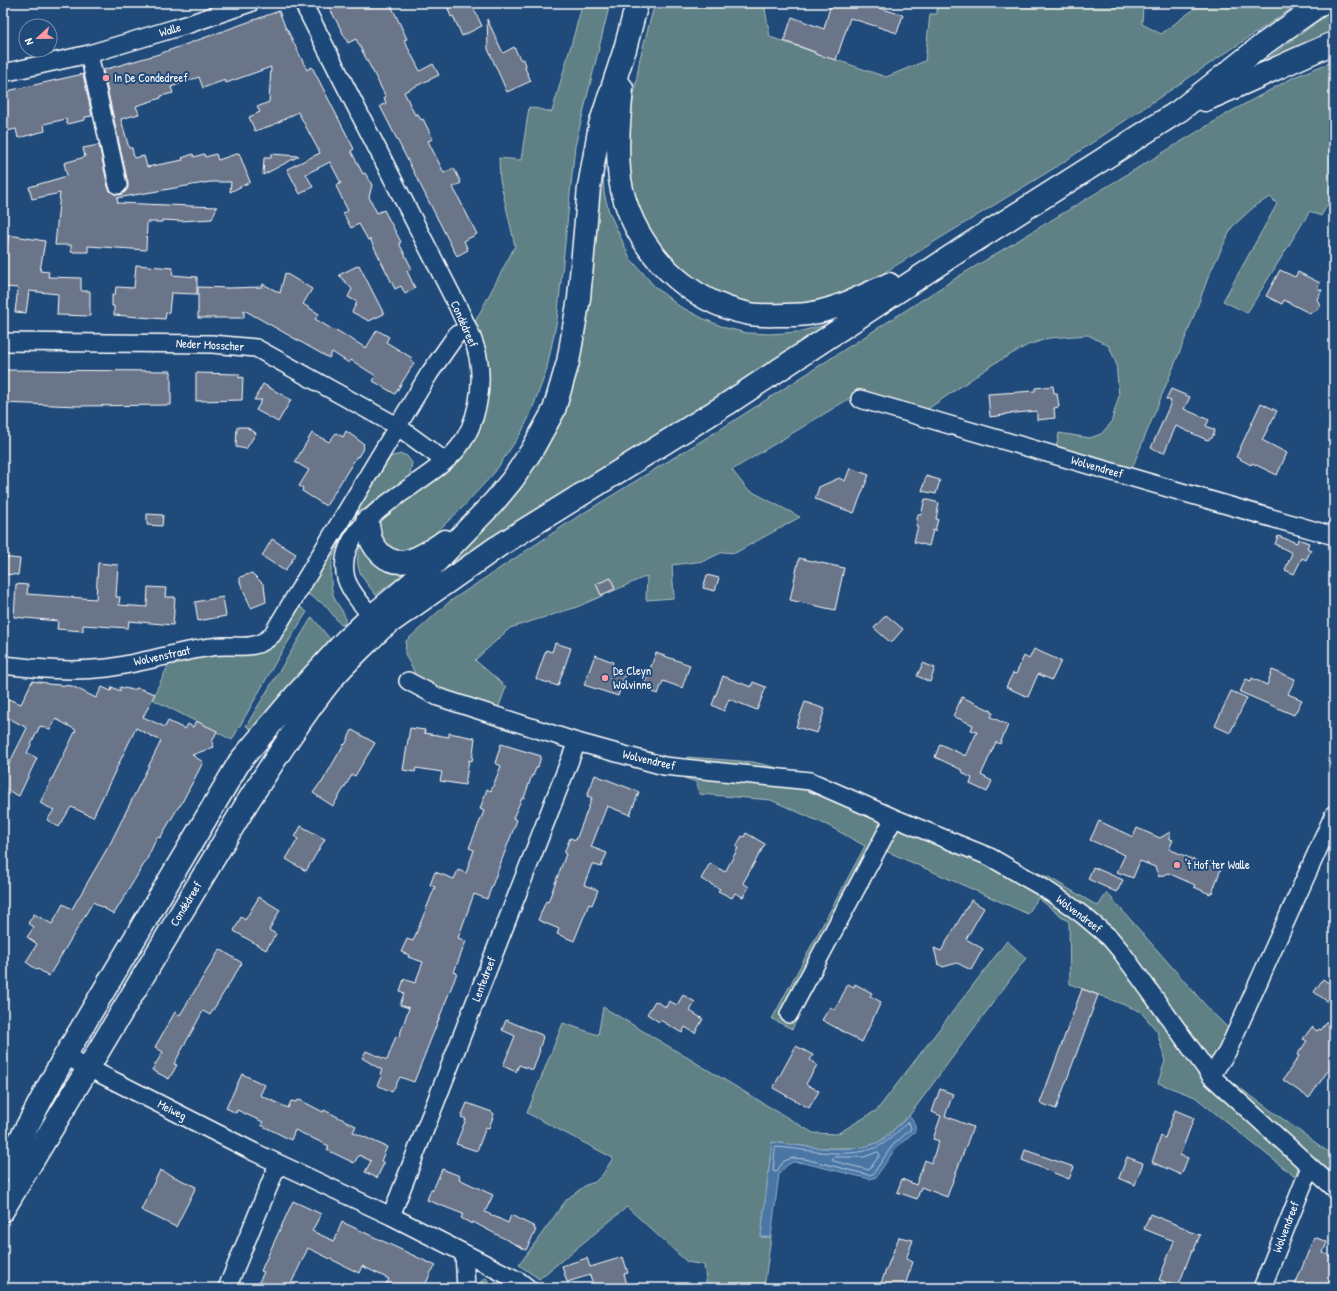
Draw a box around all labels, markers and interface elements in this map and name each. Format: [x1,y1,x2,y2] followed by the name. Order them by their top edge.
[18,18,58,58] north arrow
[157,18,183,41] street label: Walle
[21,36,36,47] text: N
[114,69,188,86] place label: In De Condedreef
[101,73,111,83] marker: In De Condedreef
[447,298,483,350] street label: Condédreef
[175,334,245,355] street label: Neder Mosscher
[1069,451,1126,482] street label: Wolvendreef
[132,641,193,670] street label: Wolvenstraat
[613,662,652,693] place label: De Cleyn Wolvinne
[600,673,610,683] marker: De Cleyn Wolvinne
[621,745,678,774] street label: Wolvendreef
[1185,856,1250,873] place label: 't Hof ter Walle
[1172,860,1182,870] marker: 't Hof ter Walle
[166,878,206,929] street label: Condédreef
[1053,891,1106,937] street label: Wolvendreef
[467,953,500,1004] street label: Lentedreef
[155,1095,190,1124] street label: Meiweg
[1268,1198,1303,1255] street label: Wolvendreef

